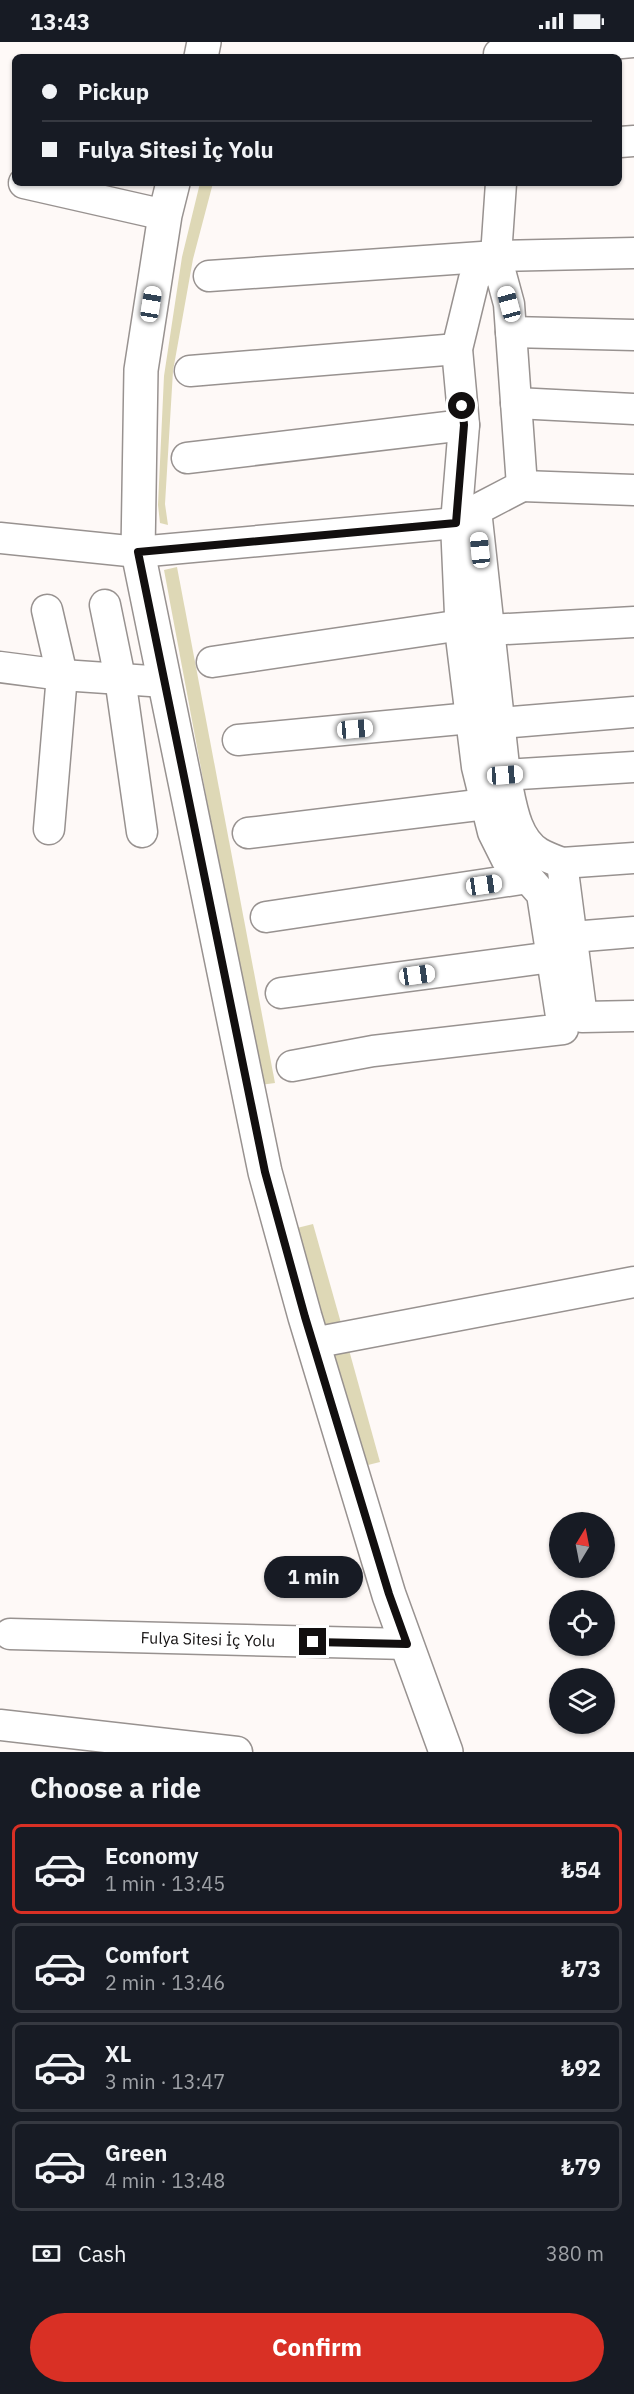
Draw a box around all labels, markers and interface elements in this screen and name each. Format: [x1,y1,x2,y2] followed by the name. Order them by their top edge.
[30,7,90,36] text: 13:43
[78,77,149,106] text: Pickup
[78,135,274,164] text: Fulya Sitesi İç Yolu
[496,284,522,324] car
[139,285,163,323] car
[448,392,475,419] route start
[469,531,491,569] car
[336,718,374,740] car
[486,765,524,785] car
[465,874,503,896] car
[398,964,436,986] car
[549,1512,615,1578] north arrow
[549,1512,615,1734] map controls
[264,1555,362,1597] callout: 1 min
[287,1563,340,1590] text: 1 min
[549,1590,615,1656] button: locate
[140,1627,275,1651] street label: Fulya Sitesi İç Yolu
[299,1628,326,1655] route end
[549,1668,615,1734] button: layers
[30,1770,201,1805] text: Choose a ride
[105,1841,199,1870] text: Economy
[33,1842,87,1896] icon: car
[561,1855,601,1884] text: ₺54
[105,1870,225,1897] text: 1 min · 13:45
[105,1940,189,1969] text: Comfort
[33,1941,87,1995] icon: car
[561,1954,601,1983] text: ₺73
[105,1969,225,1996] text: 2 min · 13:46
[105,2039,131,2068] text: XL
[33,2040,87,2094] icon: car
[561,2053,601,2082] text: ₺92
[105,2068,225,2095] text: 3 min · 13:47
[105,2138,167,2167] text: Green
[33,2139,87,2193] icon: car
[561,2152,601,2181] text: ₺79
[105,2167,225,2194] text: 4 min · 13:48
[30,2237,63,2270] icon: cash
[78,2239,127,2268] text: Cash
[546,2240,604,2267] text: 380 m
[30,2313,604,2382] button: Confirm

